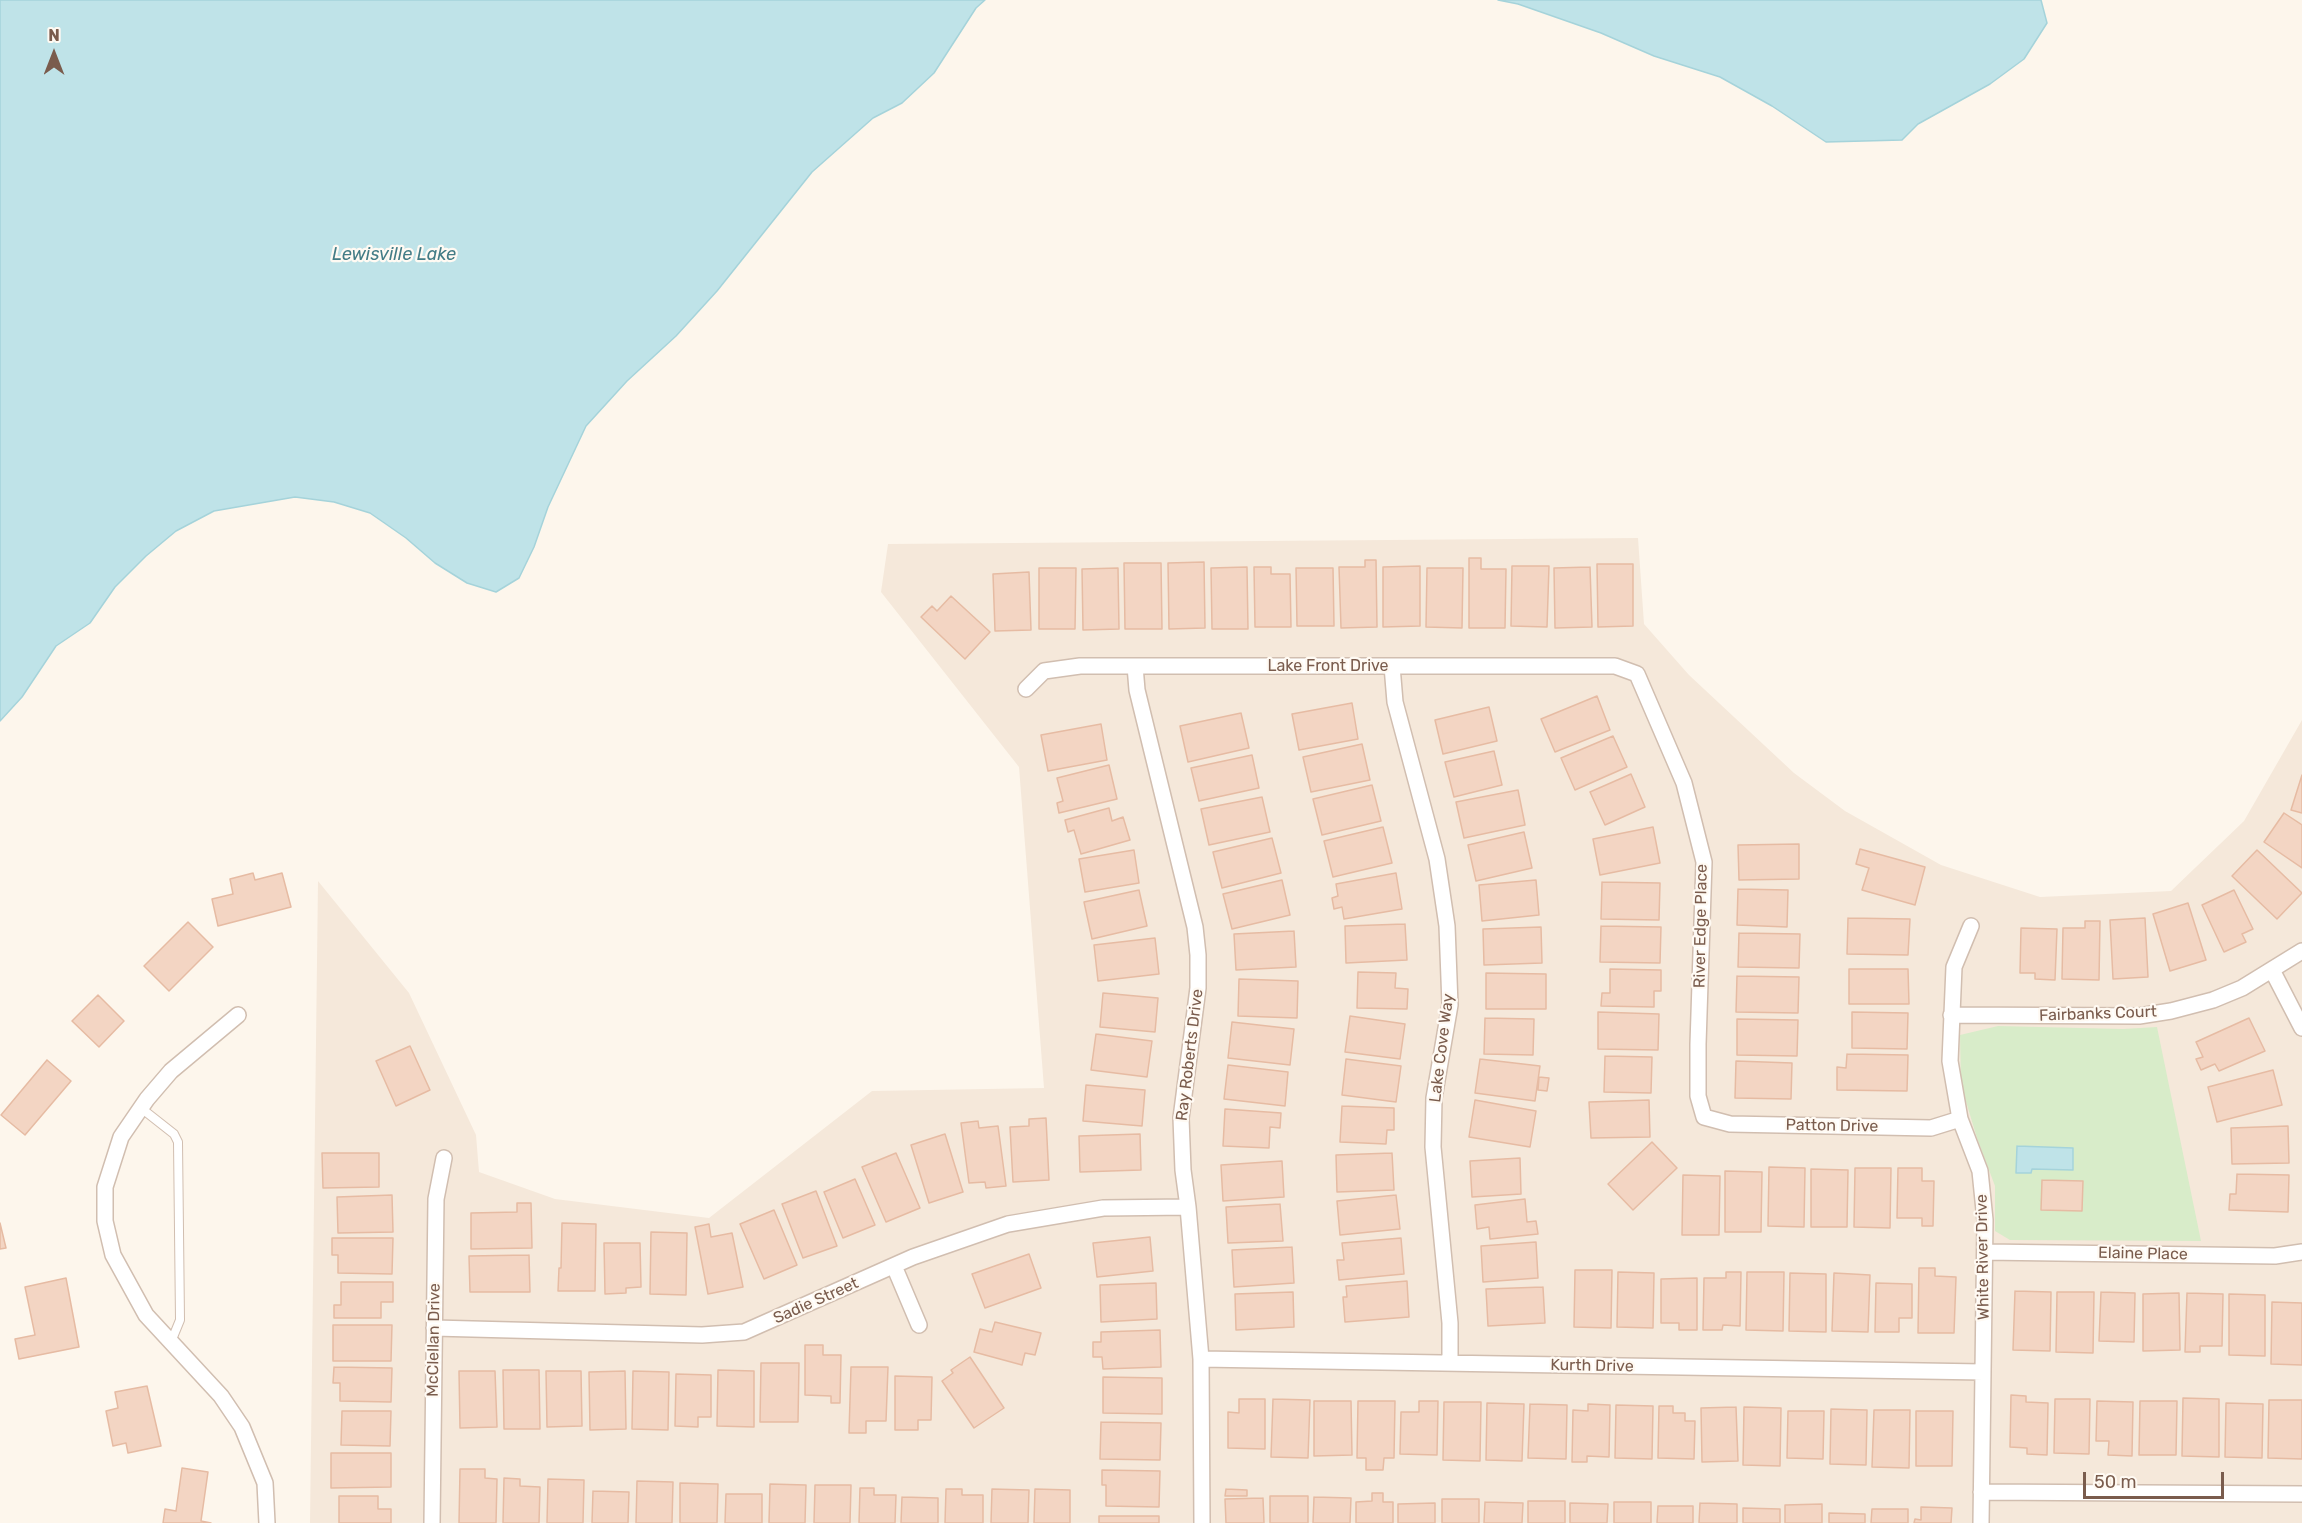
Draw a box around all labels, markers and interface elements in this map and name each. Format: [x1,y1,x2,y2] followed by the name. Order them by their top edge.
[24,24,84,84] north arrow
[48,26,60,45] text: N
[332,244,456,266] water label: Lewisville Lake
[1267,656,1389,676] street label: Lake Front Drive
[1690,864,1712,988] street label: River Edge Place
[1172,988,1208,1122] street label: Ray Roberts Drive
[1426,992,1458,1104] street label: Lake Cove Way
[2039,1002,2157,1026] street label: Fairbanks Court
[1785,1116,1879,1136] street label: Patton Drive
[1972,1194,1994,1320] street label: White River Drive
[2098,1244,2188,1264] street label: Elaine Place
[770,1274,862,1328] street label: Sadie Street
[423,1283,445,1397] street label: McClellan Drive
[1550,1356,1634,1376] street label: Kurth Drive
[2086,1460,2227,1498] scale bar
[2094,1471,2137,1493] text: 50 m

